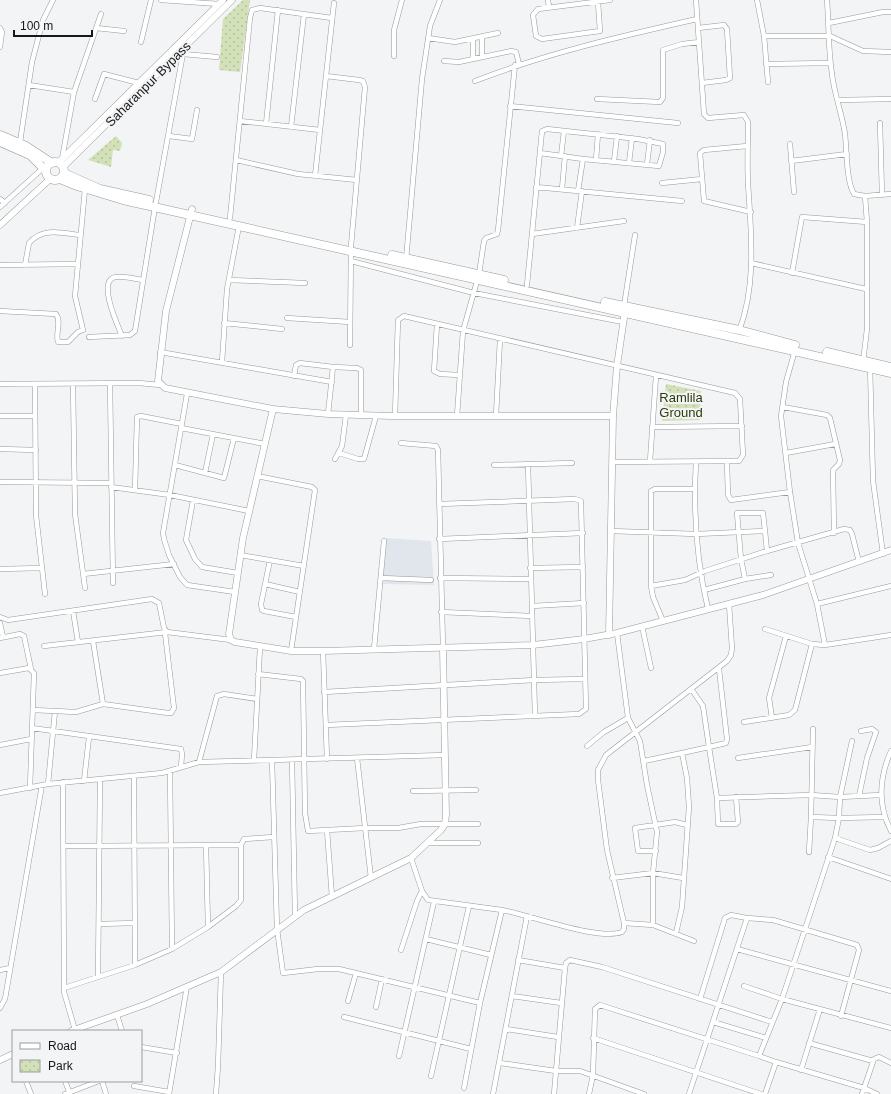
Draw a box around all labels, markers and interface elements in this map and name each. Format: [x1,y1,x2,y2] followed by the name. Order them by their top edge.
[14,12,92,38] scale bar
[20,19,53,33] text: 100 m
[102,38,194,130] street label: Saharanpur Bypass
[659,390,703,420] park label: Ramlila Ground
[12,1030,142,1082] legend
[48,1039,77,1053] text: Road
[48,1059,74,1073] text: Park

